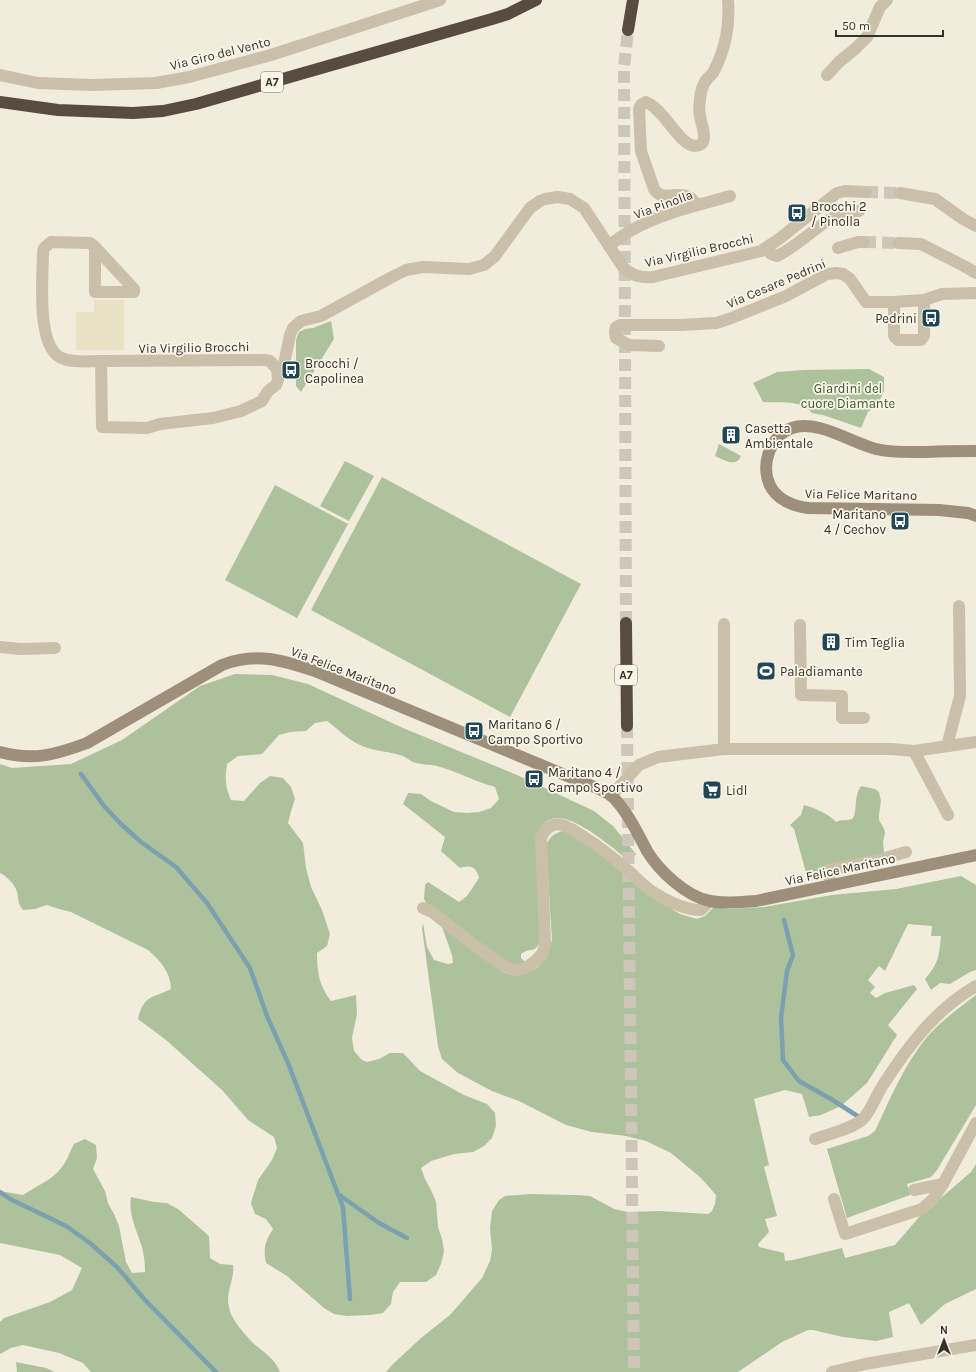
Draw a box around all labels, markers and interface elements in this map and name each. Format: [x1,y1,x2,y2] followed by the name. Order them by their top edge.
[836,12,943,38] scale bar
[842,19,870,33] text: 50 m
[168,34,272,73] street label: Via Giro del Vento
[261,72,283,92] road number: A7
[632,187,695,222] street label: Via Pinolla
[811,199,867,229] place label: Brocchi 2 / Pinolla
[786,202,808,224] bus stop icon: Brocchi 2 / Pinolla
[643,231,755,270] street label: Via Virgilio Brocchi
[724,256,828,311] street label: Via Cesare Pedrini
[920,307,942,329] bus stop icon: Pedrini
[875,311,917,326] place label: Pedrini
[138,339,250,356] street label: Via Virgilio Brocchi
[305,356,364,386] place label: Brocchi / Capolinea
[280,359,302,381] bus stop icon: Brocchi / Capolinea
[801,381,896,411] park label: Giardini del cuore Diamante
[745,421,813,451] place label: Casetta Ambientale
[720,424,742,446] building icon: Casetta Ambientale
[805,486,917,503] street label: Via Felice Maritano
[824,507,886,537] place label: Maritano 4 / Cechov
[889,510,911,532] bus stop icon: Maritano 4 / Cechov
[820,631,842,653] building icon: Tim Teglia
[845,635,905,650] place label: Tim Teglia
[289,643,399,698] street label: Via Felice Maritano
[755,660,777,682] sports icon: Paladiamante
[780,664,863,679] place label: Paladiamante
[615,665,637,685] road number: A7
[488,717,583,747] place label: Maritano 6 / Campo Sportivo
[463,720,485,742] bus stop icon: Maritano 6 / Campo Sportivo
[548,765,643,795] place label: Maritano 4 / Campo Sportivo
[523,768,545,790] bus stop icon: Maritano 4 / Campo Sportivo
[701,779,723,801] supermarket icon: Lidl
[726,783,747,798] place label: Lidl
[784,850,897,888] street label: Via Felice Maritano
[924,1320,964,1360] north arrow
[940,1324,948,1337] text: N

